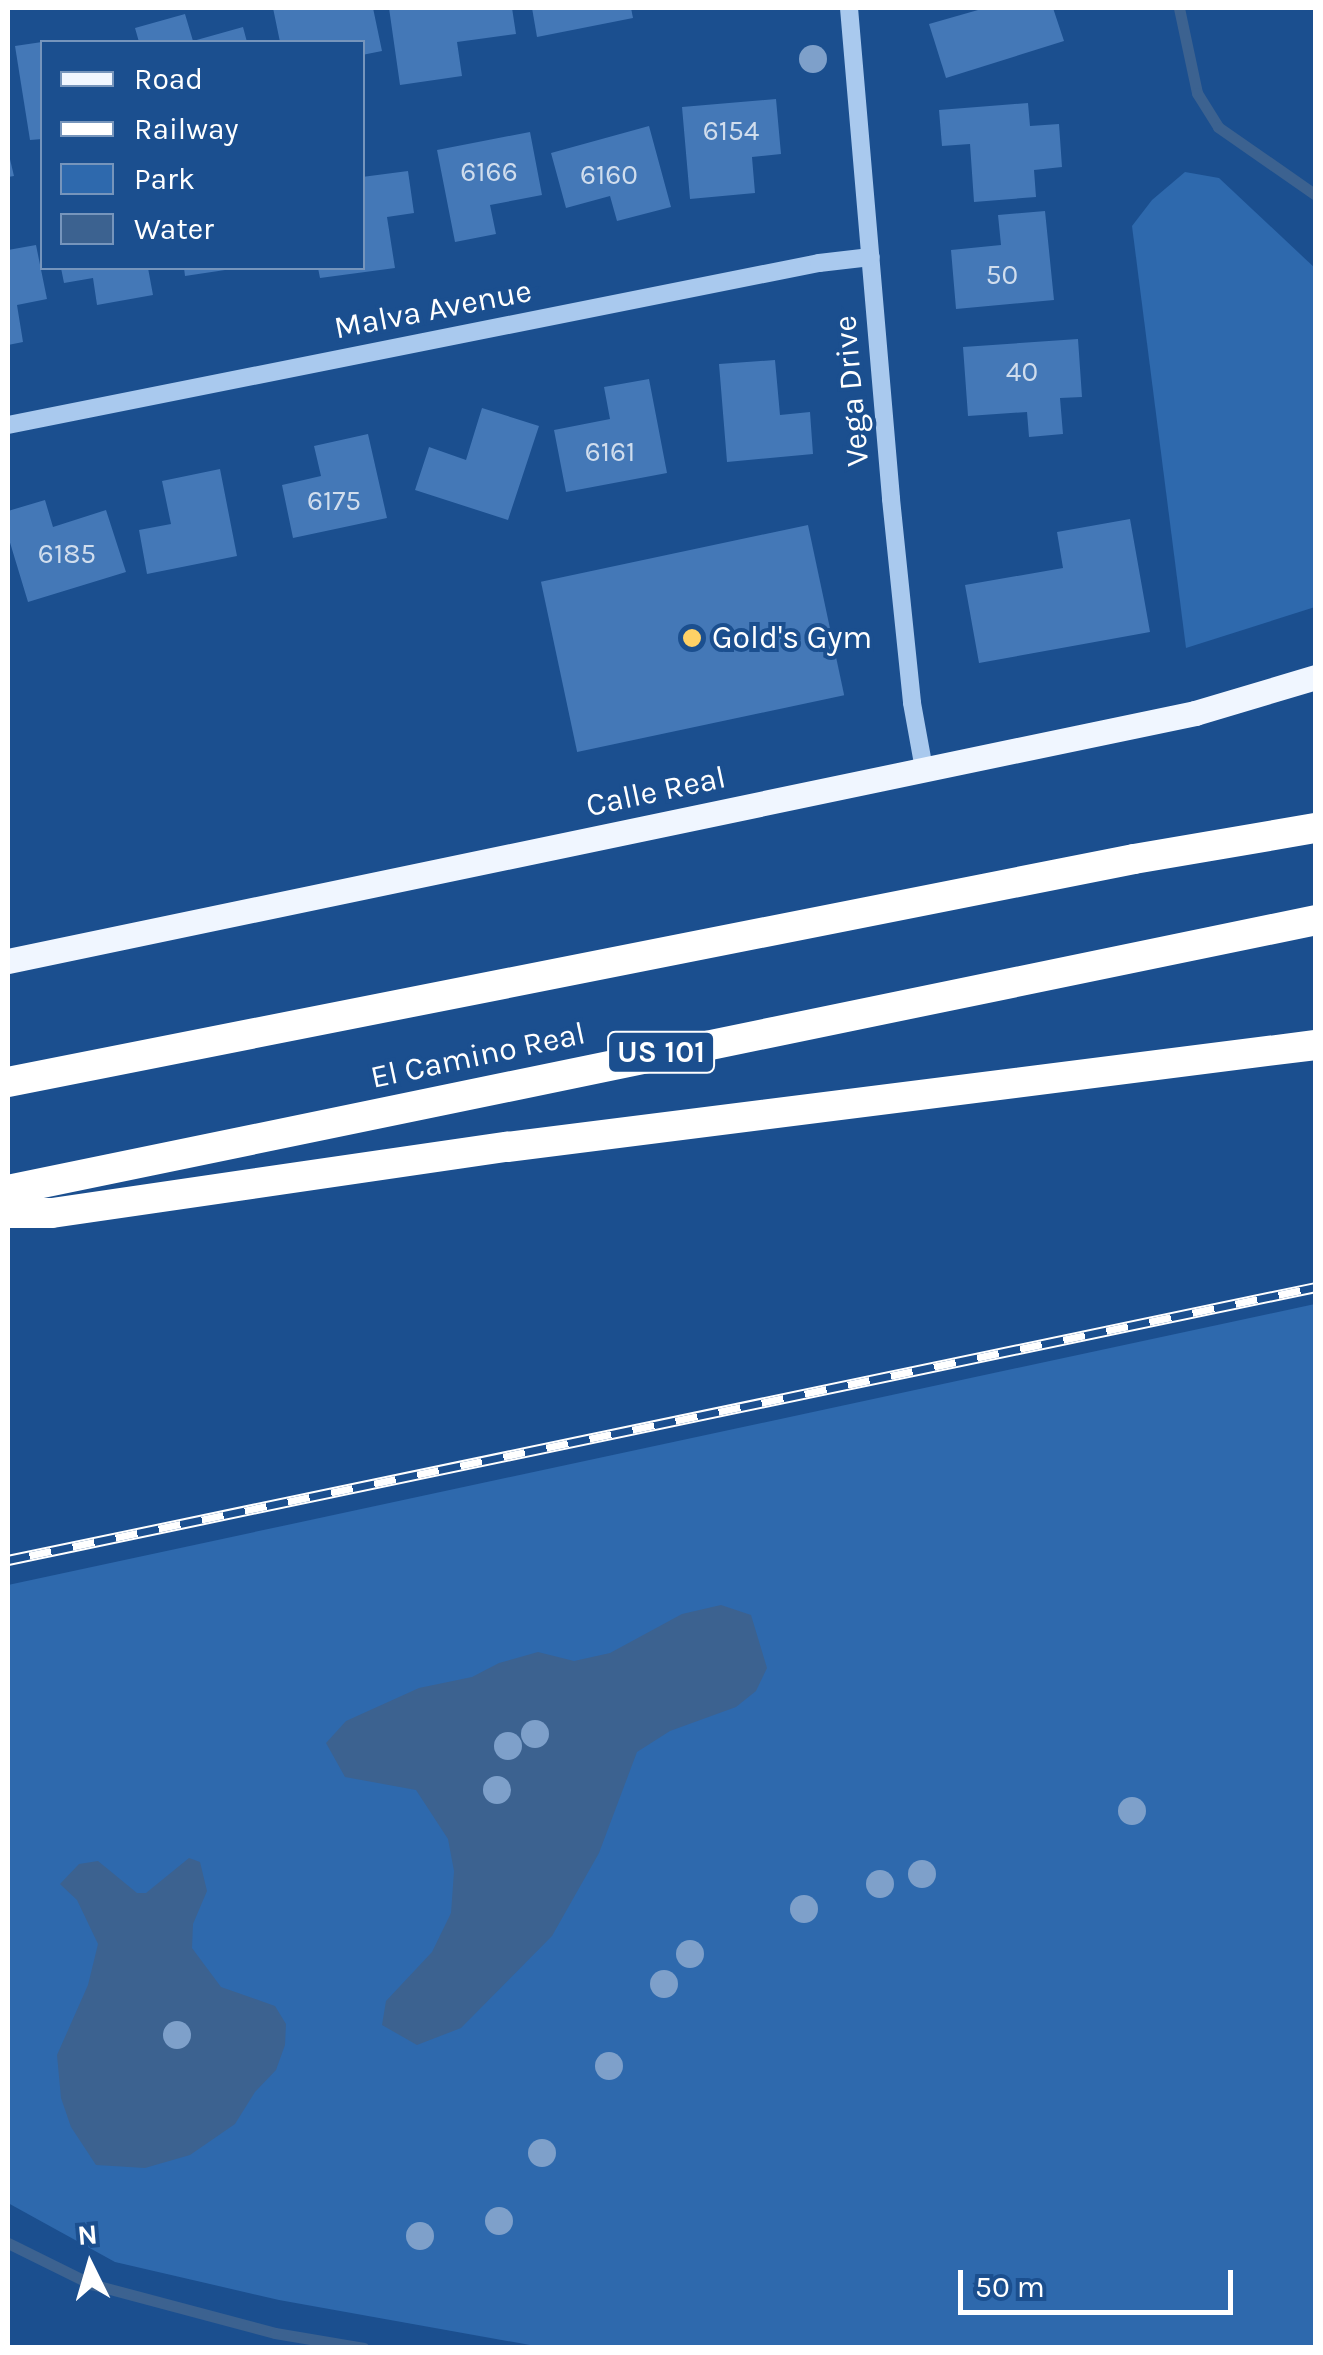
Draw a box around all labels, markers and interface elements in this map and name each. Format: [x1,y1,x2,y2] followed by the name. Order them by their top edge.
[40,40,365,270] legend
[134,61,203,97] text: Road
[134,111,238,147] text: Railway
[703,114,759,148] house number: 6154
[460,155,518,189] house number: 6166
[580,158,638,192] house number: 6160
[134,161,195,197] text: Park
[134,211,214,247] text: Water
[986,258,1018,292] house number: 50
[331,272,535,348] street label: Malva Avenue
[826,314,878,468] street label: Vega Drive
[1006,355,1038,389] house number: 40
[585,435,635,469] house number: 6161
[307,484,361,518] house number: 6175
[38,537,96,571] house number: 6185
[712,619,872,657] place label: Gold's Gym
[681,627,703,649] marker: Gold's Gym
[583,758,729,826] street label: Calle Real
[367,1015,589,1097] street label: El Camino Real
[606,1027,716,1077] road number: US 101
[40,2215,140,2315] north arrow
[76,2217,99,2252] text: N
[963,2250,1238,2312] scale bar
[975,2269,1045,2305] text: 50 m

